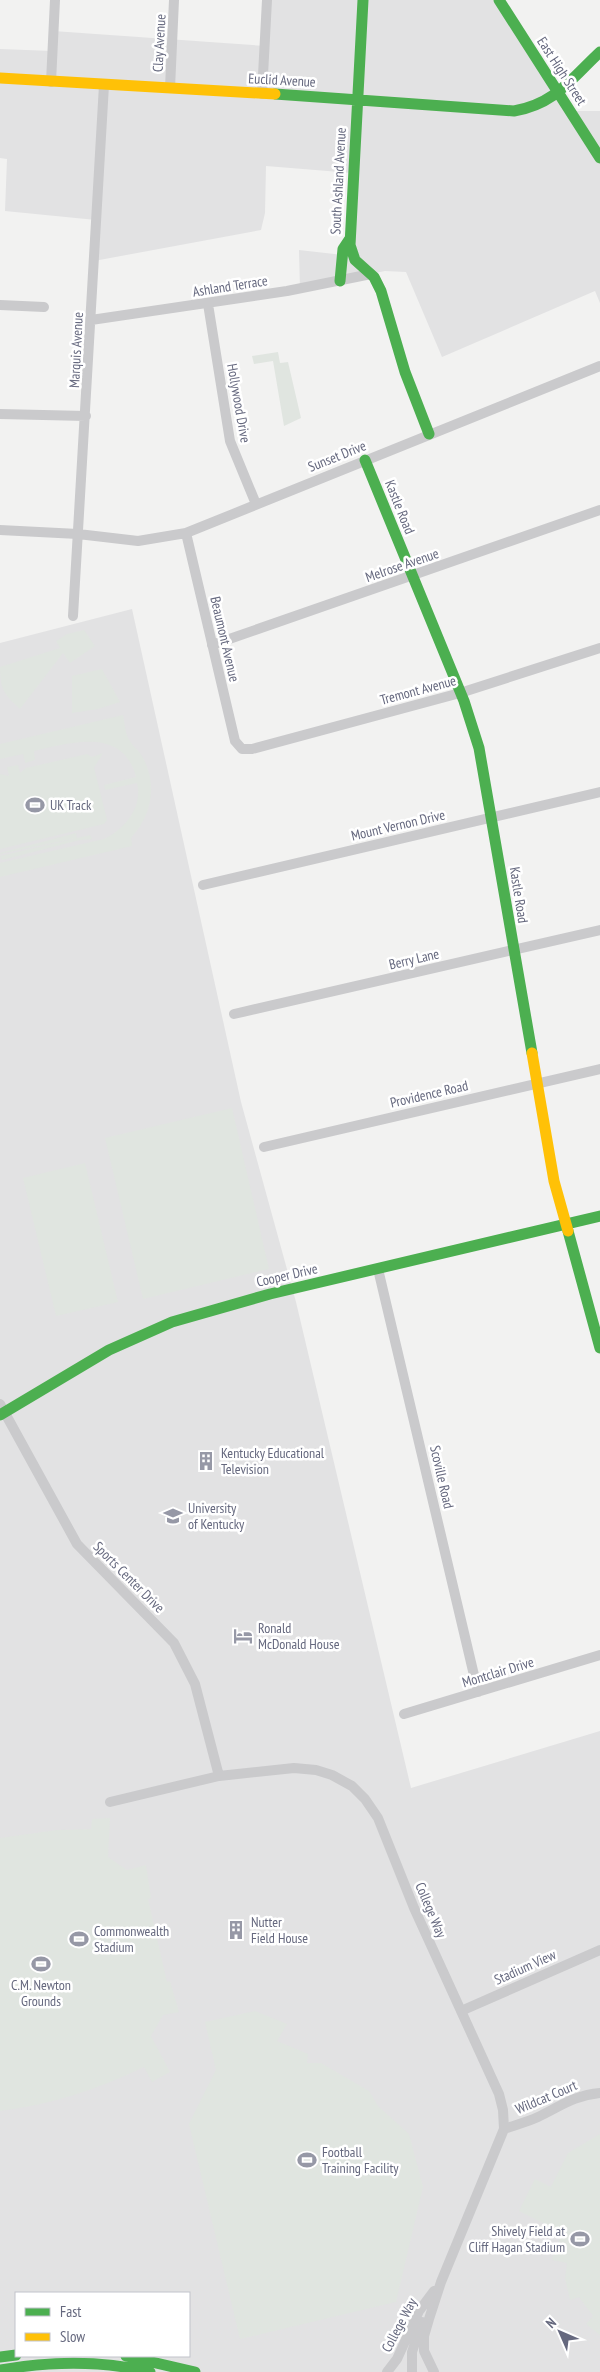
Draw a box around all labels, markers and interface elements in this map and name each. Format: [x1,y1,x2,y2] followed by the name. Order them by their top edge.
[148,13,170,73] street label: Clay Avenue
[533,33,591,109] street label: East High Street
[248,69,316,91] street label: Euclid Avenue
[326,127,350,235] street label: South Ashland Avenue
[191,271,269,301] street label: Ashland Terrace
[65,311,87,389] street label: Marquis Avenue
[223,362,255,444] street label: Hollywood Drive
[305,436,369,476] street label: Sunset Drive
[381,477,419,537] street label: Kastle Road
[363,544,441,586] street label: Melrose Avenue
[206,594,244,684] street label: Beaumont Avenue
[378,671,458,709] street label: Tremont Avenue
[24,794,46,816] sports icon: UK Track
[50,796,92,814] place label: UK Track
[349,805,447,845] street label: Mount Vernon Drive
[506,866,532,924] street label: Kastle Road
[387,944,441,974] street label: Berry Lane
[388,1076,470,1112] street label: Providence Road
[255,1259,320,1291] street label: Cooper Drive
[221,1444,325,1478] place label: Kentucky Educational Television
[426,1444,458,1510] street label: Scoville Road
[195,1450,217,1472] building icon: Kentucky Educational Television
[188,1499,245,1533] place label: University of Kentucky
[162,1505,184,1527] school or university icon: University of Kentucky
[90,1538,169,1617] street label: Sports Center Drive
[258,1619,340,1653] place label: Ronald McDonald House
[232,1625,254,1647] hotel icon: Ronald McDonald House
[460,1653,536,1691] street label: Montclair Drive
[411,1879,451,1941] street label: College Way
[251,1913,308,1947] place label: Nutter Field House
[225,1919,247,1941] building icon: Nutter Field House
[94,1922,169,1956] place label: Commonwealth Stadium
[68,1928,90,1950] sports icon: Commonwealth Stadium
[491,1945,559,1989] street label: Stadium View
[30,1953,52,1975] sports icon: C.M. Newton Grounds
[11,1976,71,2010] place label: C.M. Newton Grounds
[512,2076,580,2118] street label: Wildcat Court
[322,2143,399,2177] place label: Football Training Facility
[296,2149,318,2171] sports icon: Football Training Facility
[469,2222,565,2256] place label: Shively Field at Cliff Hagan Stadium
[569,2228,591,2250] sports icon: Shively Field at Cliff Hagan Stadium
[15,2292,190,2357] legend
[377,2294,421,2355] street label: College Way
[60,2302,81,2321] text: Fast
[535,2307,585,2357] north arrow
[542,2314,560,2332] text: N
[60,2327,85,2346] text: Slow

